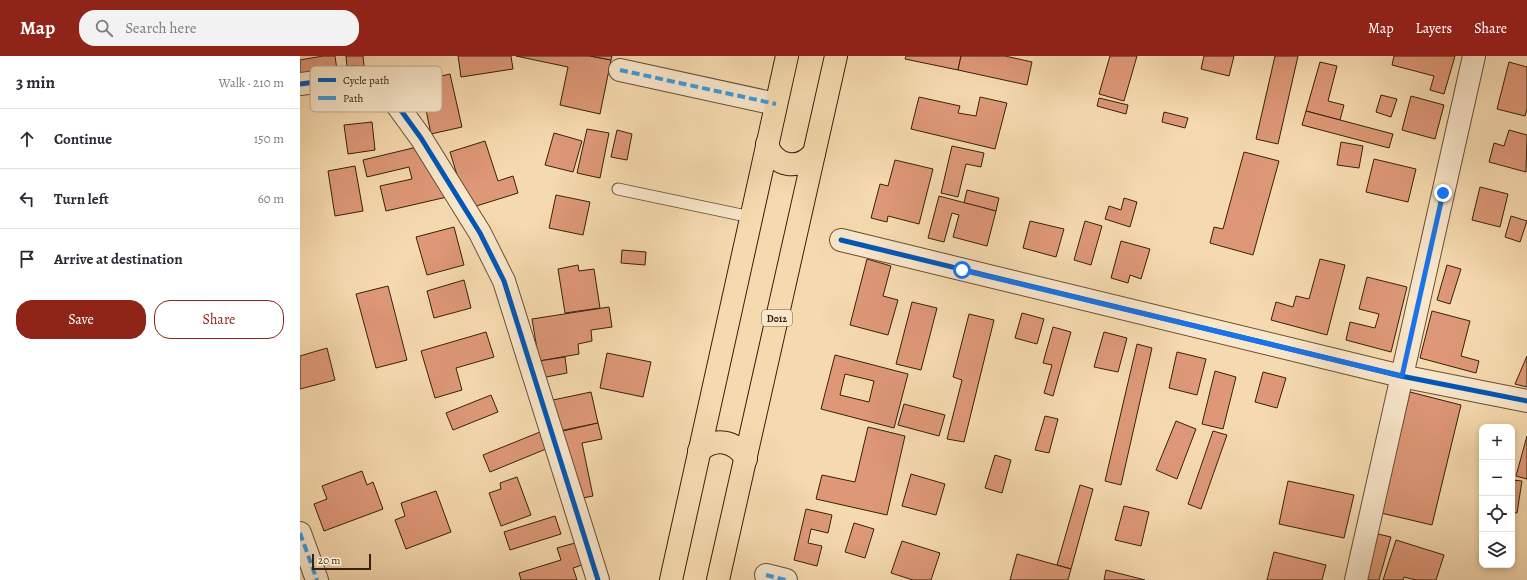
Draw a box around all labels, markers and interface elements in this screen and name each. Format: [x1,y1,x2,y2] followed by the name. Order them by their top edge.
[79,10,359,46] search box
[20,15,55,41] text: Map
[93,17,115,39] icon: search
[125,18,197,38] text: Search here
[1368,19,1394,38] text: Map
[1416,19,1452,38] text: Layers
[1474,19,1507,38] text: Share
[310,66,442,112] legend
[16,71,55,94] text: 3 min
[343,73,390,88] text: Cycle path
[219,74,284,91] text: Walk · 210 m
[343,91,364,106] text: Path
[16,128,38,150] icon: ahead
[54,129,112,149] text: Continue
[254,130,284,147] text: 150 m
[1434,184,1452,202] route end
[16,188,38,210] icon: left
[54,189,109,209] text: Turn left
[258,190,284,207] text: 60 m
[16,248,38,270] icon: arrive
[54,249,183,269] text: Arrive at destination
[953,261,971,279] route start
[16,300,146,339] button: Save
[154,300,284,339] button: Share
[762,310,792,326] road number: D012
[1479,424,1515,568] map controls
[1479,424,1515,460] button: +
[1479,460,1515,496] button: −
[1479,496,1515,532] button: locate
[1479,532,1515,568] button: layers
[312,552,371,571] scale bar
[318,553,340,568] text: 20 m

